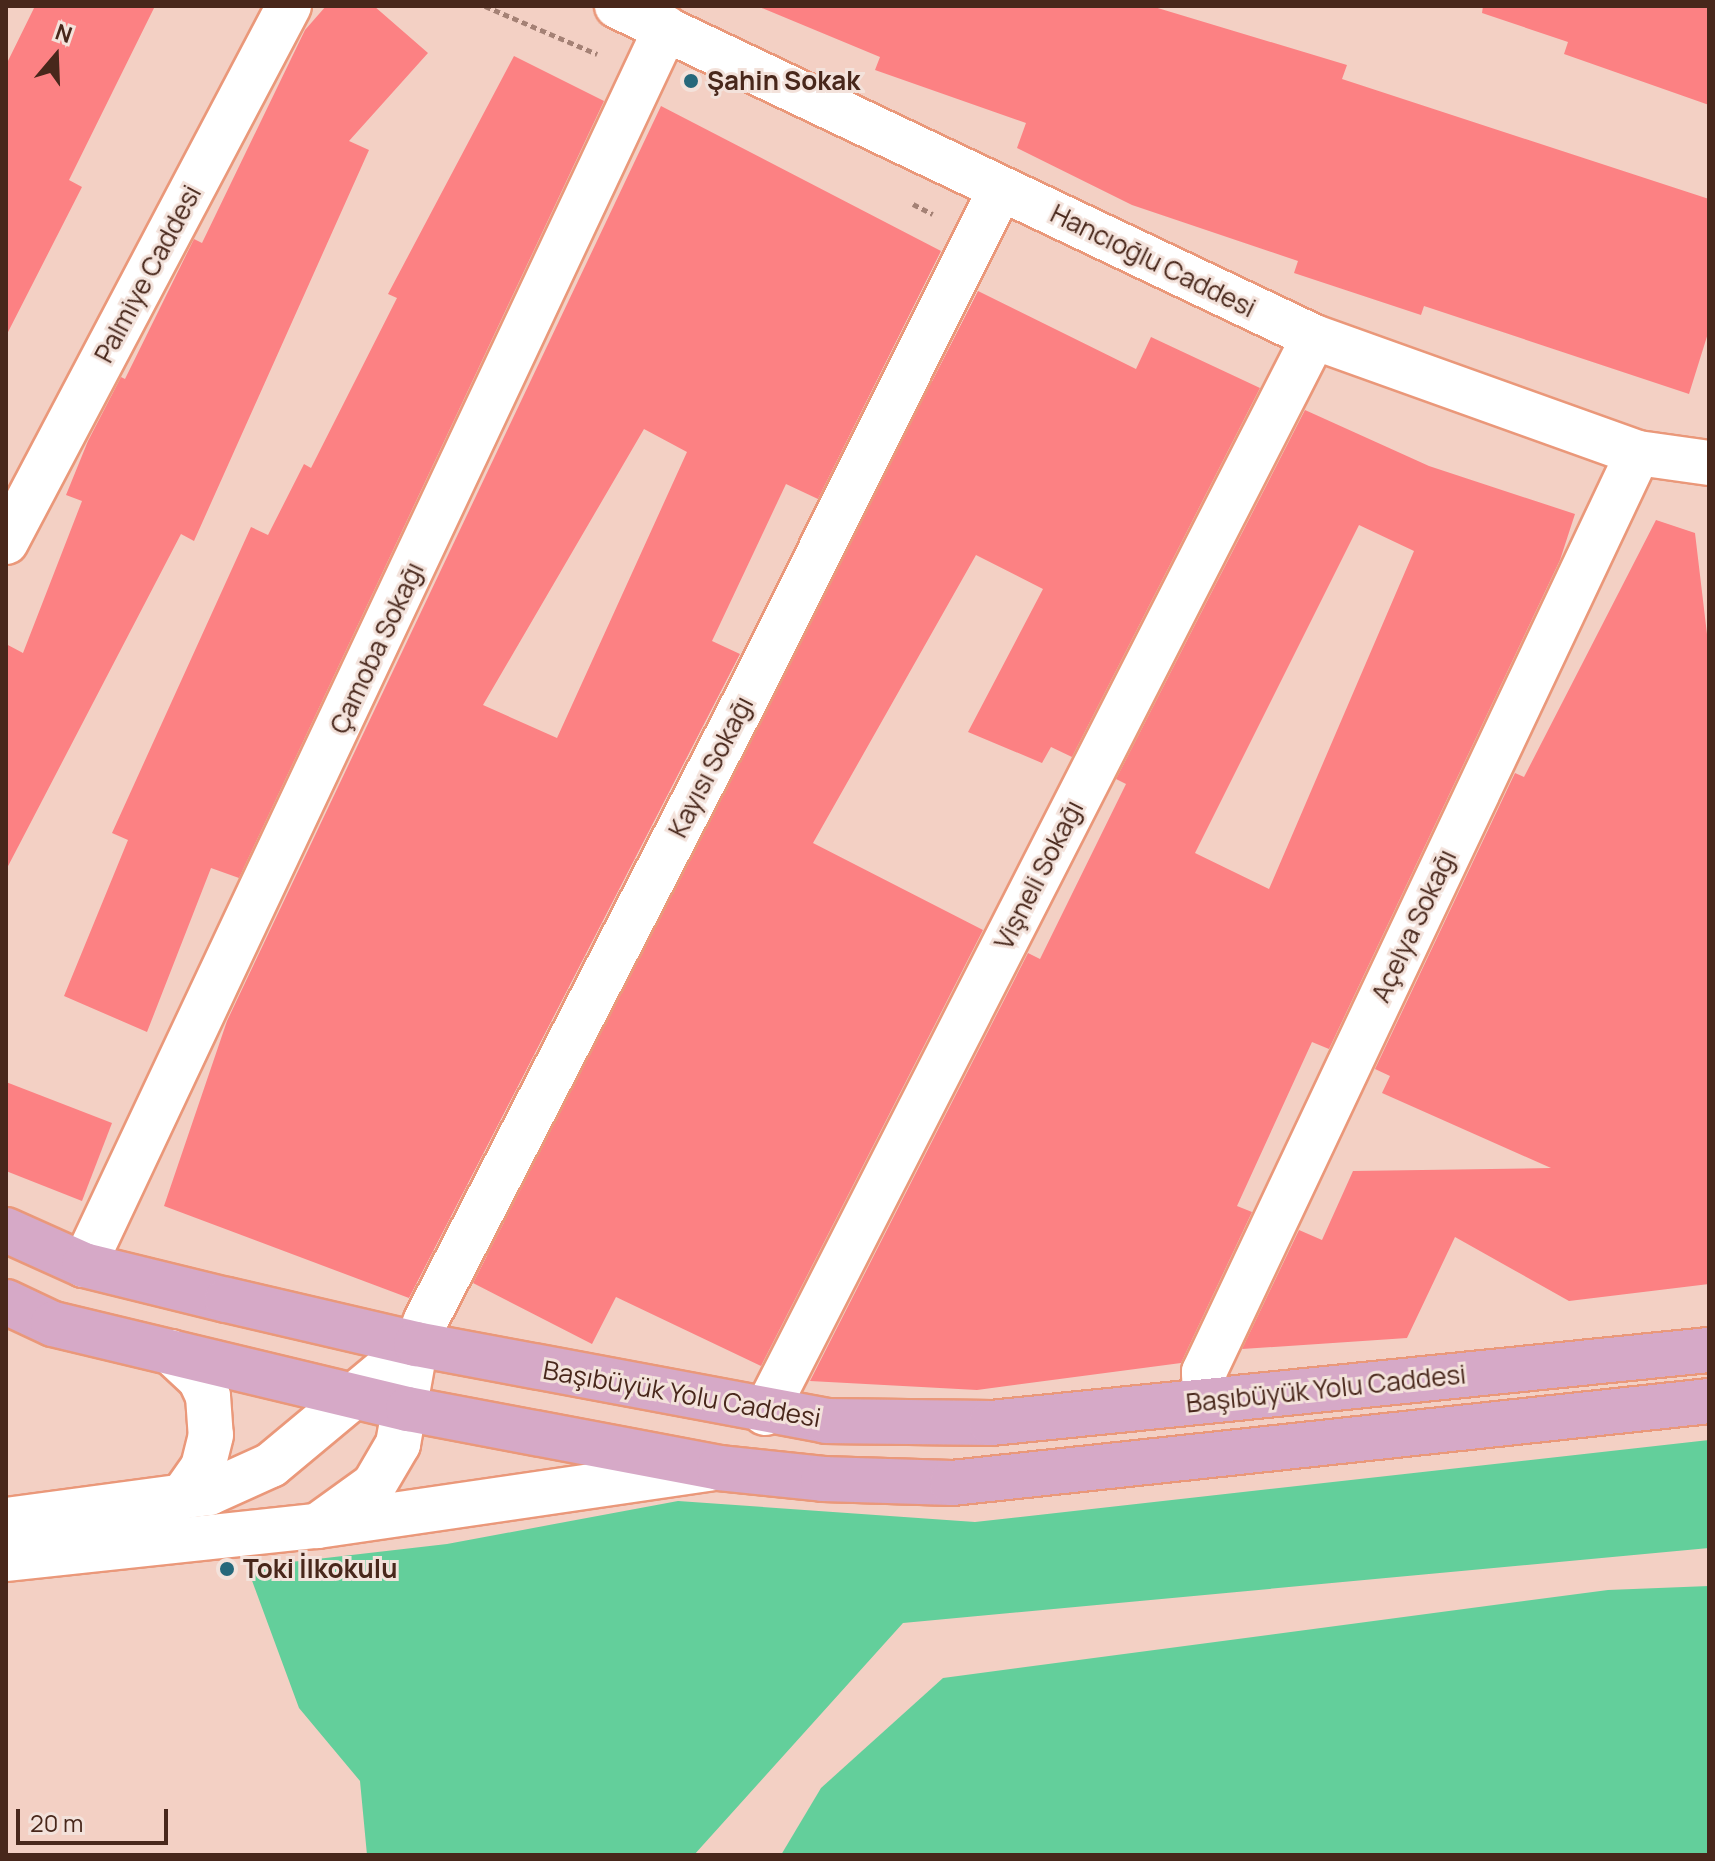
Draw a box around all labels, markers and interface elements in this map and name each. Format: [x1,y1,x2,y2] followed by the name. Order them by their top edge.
[16,16,96,96] north arrow
[51,17,76,50] text: N
[707,65,860,97] place label: Şahin Sokak
[682,72,700,90] marker: Şahin Sokak
[88,180,208,368] street label: Palmiye Caddesi
[1046,198,1260,324] street label: Hancıoğlu Caddesi
[324,557,430,739] street label: Çamoba Sokağı
[662,691,760,843] street label: Kayısı Sokağı
[988,795,1090,955] street label: Vişneli Sokağı
[1365,845,1463,1007] street label: Açelya Sokağı
[541,1354,823,1434] street label: Başıbüyük Yolu Caddesi
[1184,1359,1468,1419] street label: Başıbüyük Yolu Caddesi
[243,1553,397,1585] place label: Toki İlkokulu
[218,1560,236,1578] marker: Toki İlkokulu
[20,1793,172,1843] scale bar
[30,1806,83,1839] text: 20 m

